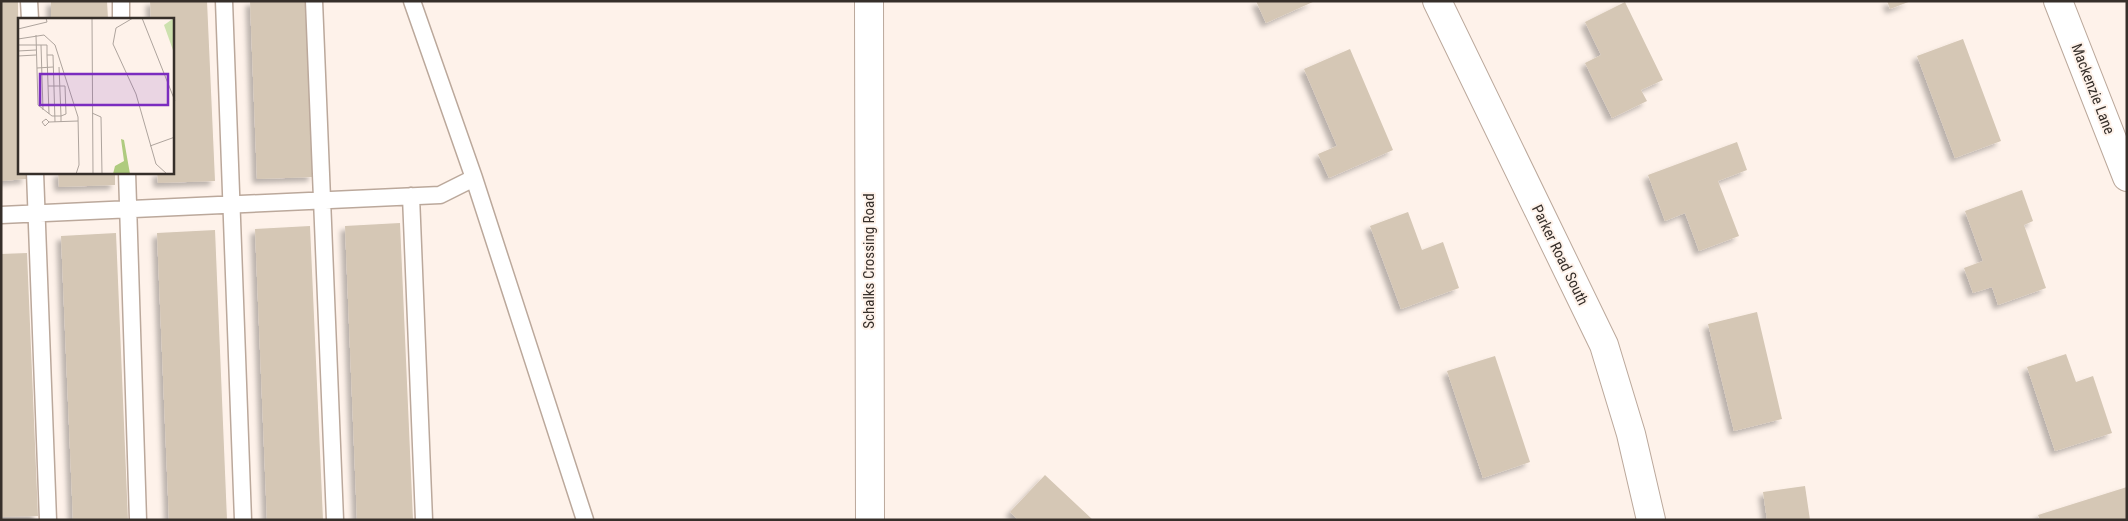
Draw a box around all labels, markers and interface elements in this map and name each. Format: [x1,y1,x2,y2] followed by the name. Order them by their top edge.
[18,18,174,174] inset map
[2067,41,2119,137] street label: Mackenzie Lane
[860,193,878,329] street label: Schalks Crossing Road
[1528,202,1592,308] street label: Parker Road South

